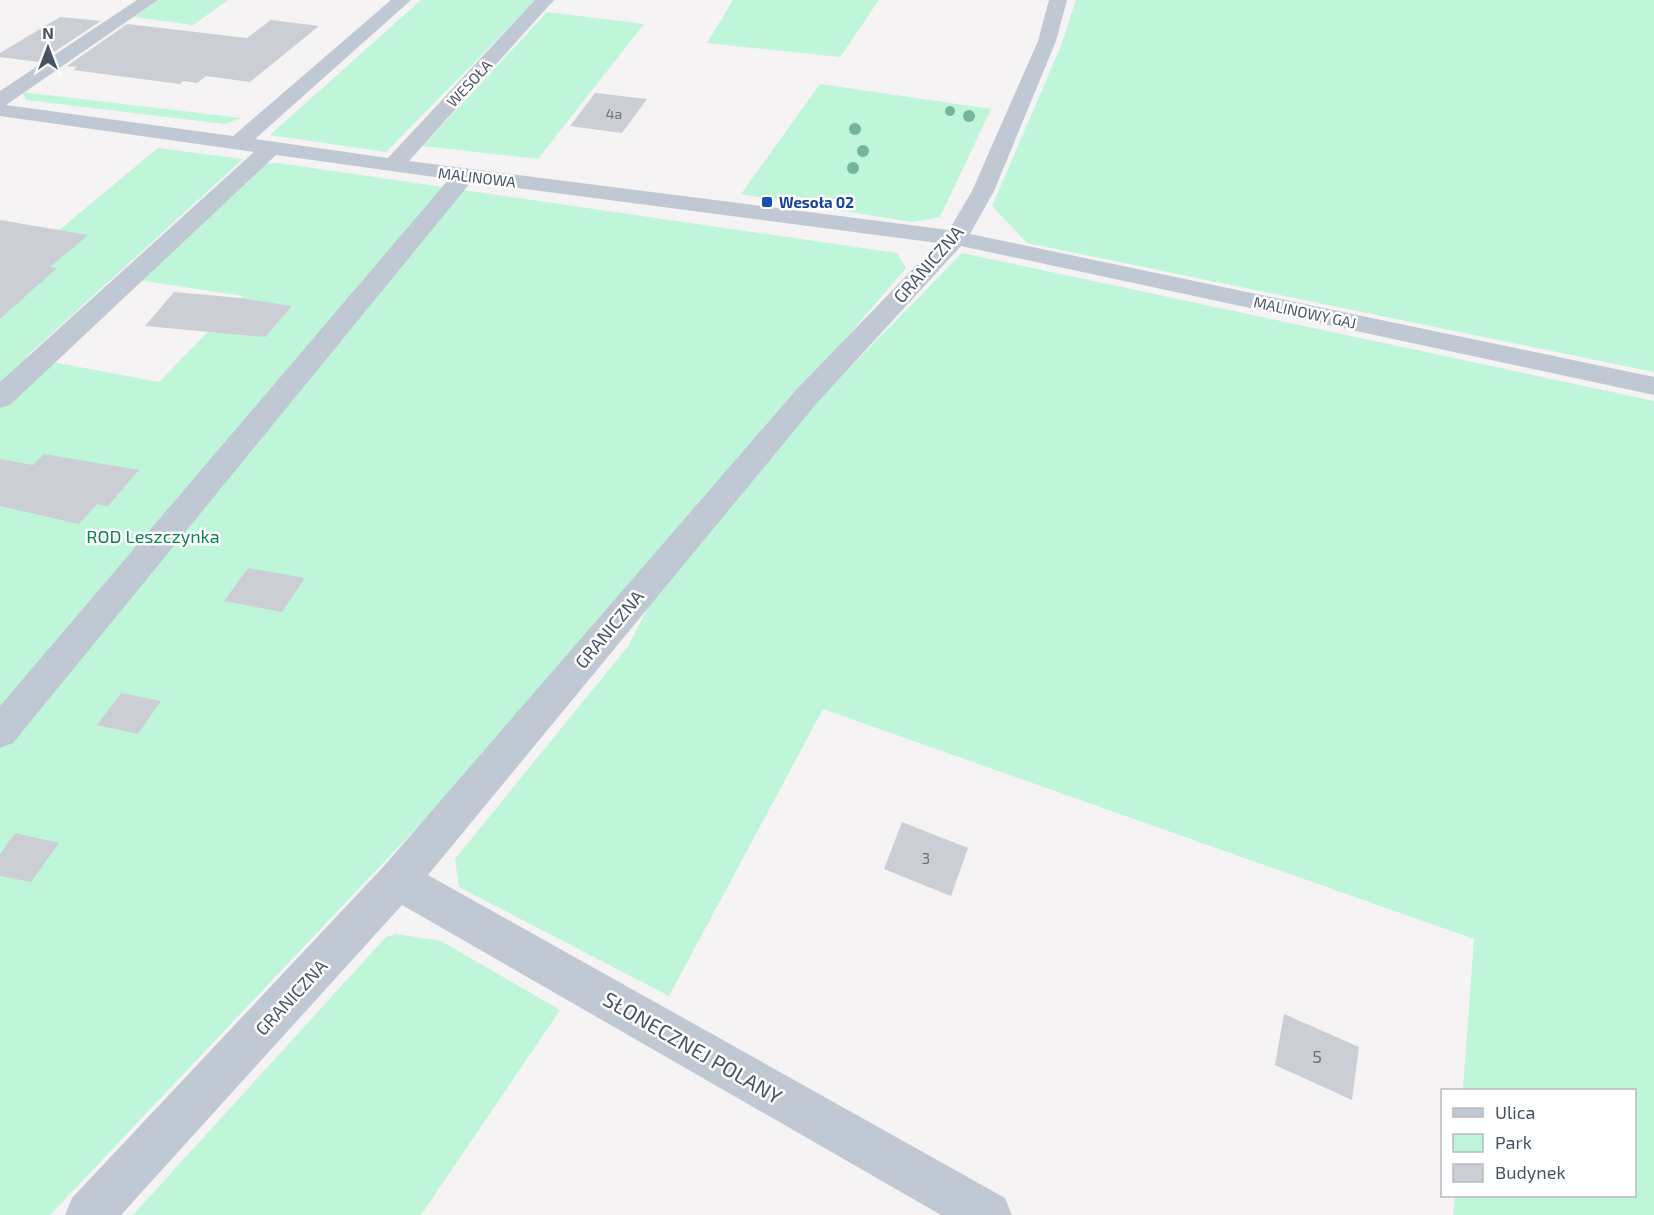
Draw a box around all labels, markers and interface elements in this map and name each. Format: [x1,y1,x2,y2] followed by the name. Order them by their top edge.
[18,18,78,78] north arrow
[42,23,54,42] text: N
[443,55,496,110] street label: WESOŁA
[606,105,622,122] house number: 4a
[437,163,517,191] street label: MALINOWA
[779,193,854,211] place label: Wesoła 02
[760,195,774,209] marker: Wesoła 02
[888,220,968,307] street label: GRANICZNA
[1252,292,1358,332] street label: MALINOWY GAJ
[86,525,220,547] park label: ROD Leszczynka
[570,585,649,673] street label: GRANICZNA
[922,849,930,867] house number: 3
[250,954,332,1039] street label: GRANICZNA
[599,986,787,1108] street label: SŁONECZNEJ POLANY
[1312,1045,1322,1067] house number: 5
[1441,1089,1636,1197] legend
[1495,1101,1535,1123] text: Ulica
[1495,1131,1532,1153] text: Park
[1495,1161,1566,1183] text: Budynek

